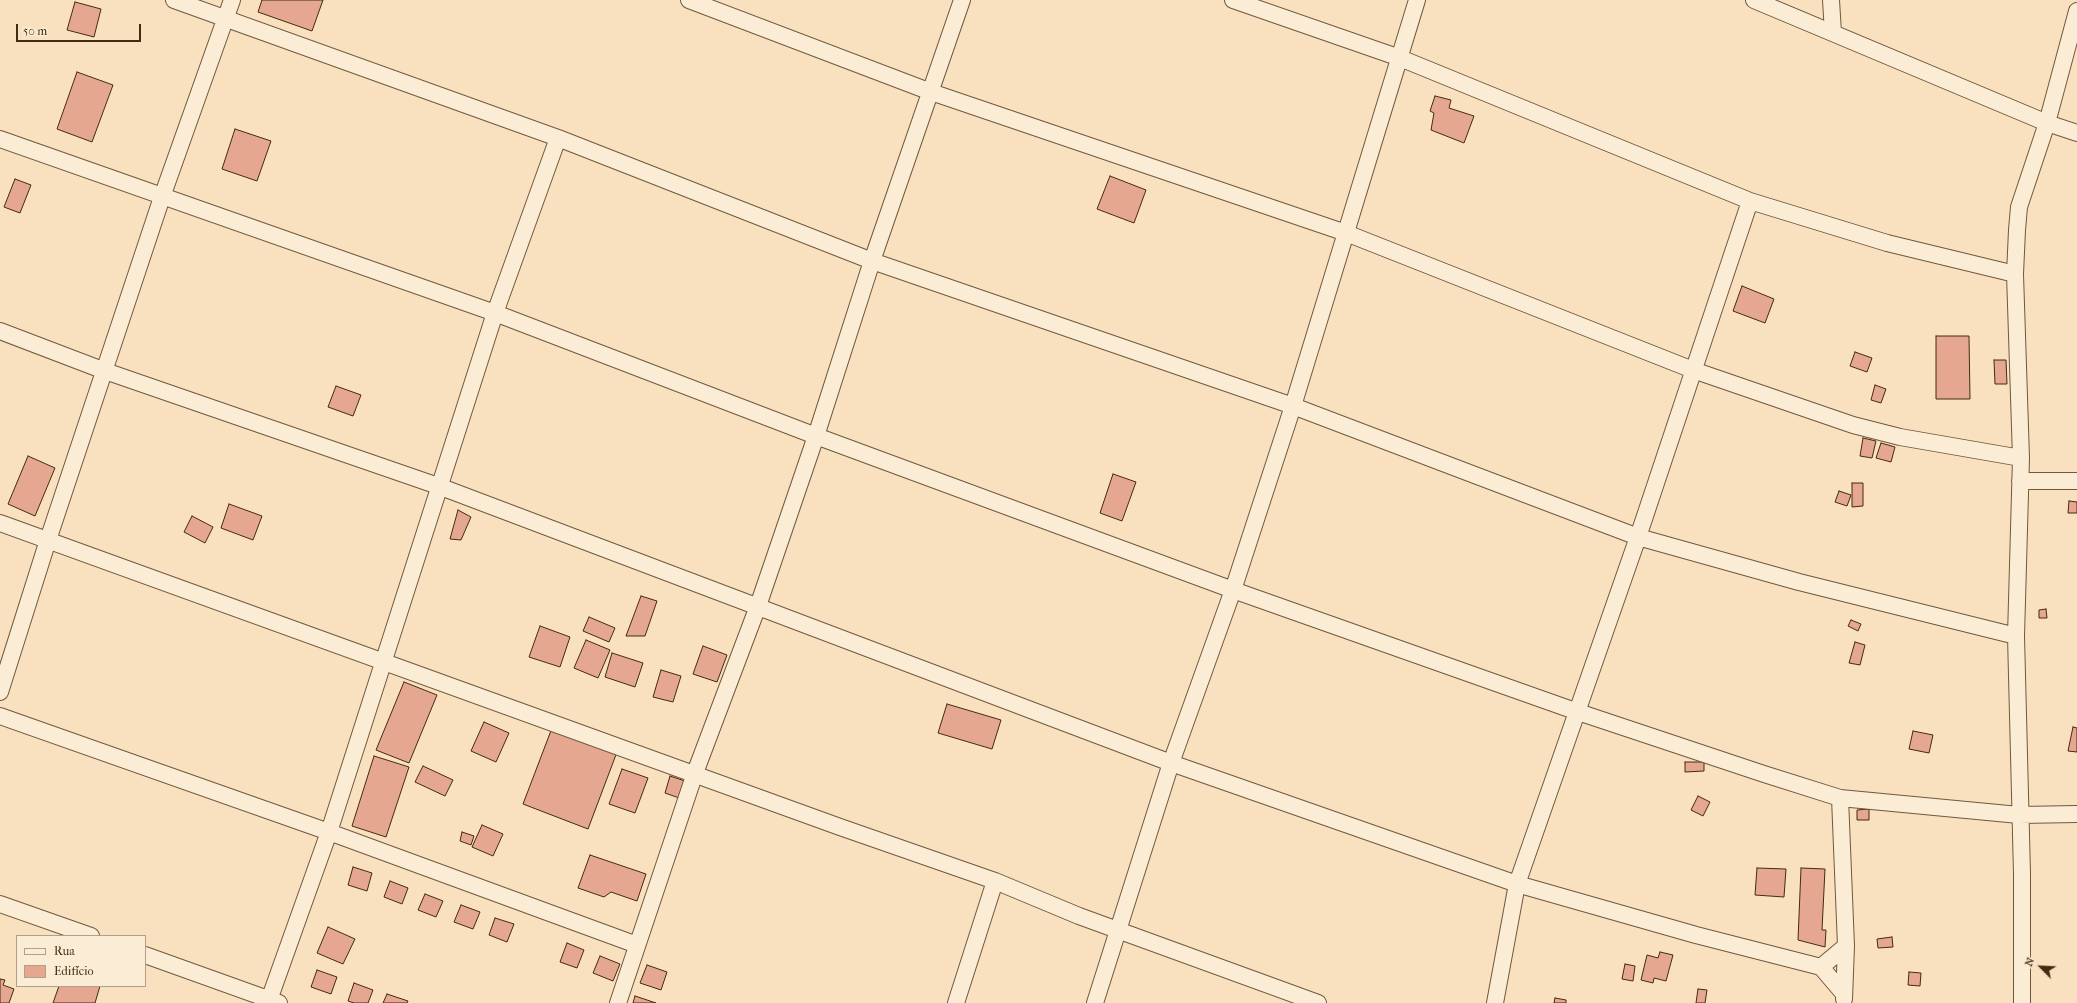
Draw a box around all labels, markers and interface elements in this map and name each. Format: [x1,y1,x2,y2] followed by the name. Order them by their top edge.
[18,16,143,42] scale bar
[23,24,47,38] text: 50 m
[16,935,146,987] legend
[54,944,75,958] text: Rua
[2021,947,2061,987] north arrow
[2022,955,2037,968] text: N
[54,964,94,978] text: Edifício

